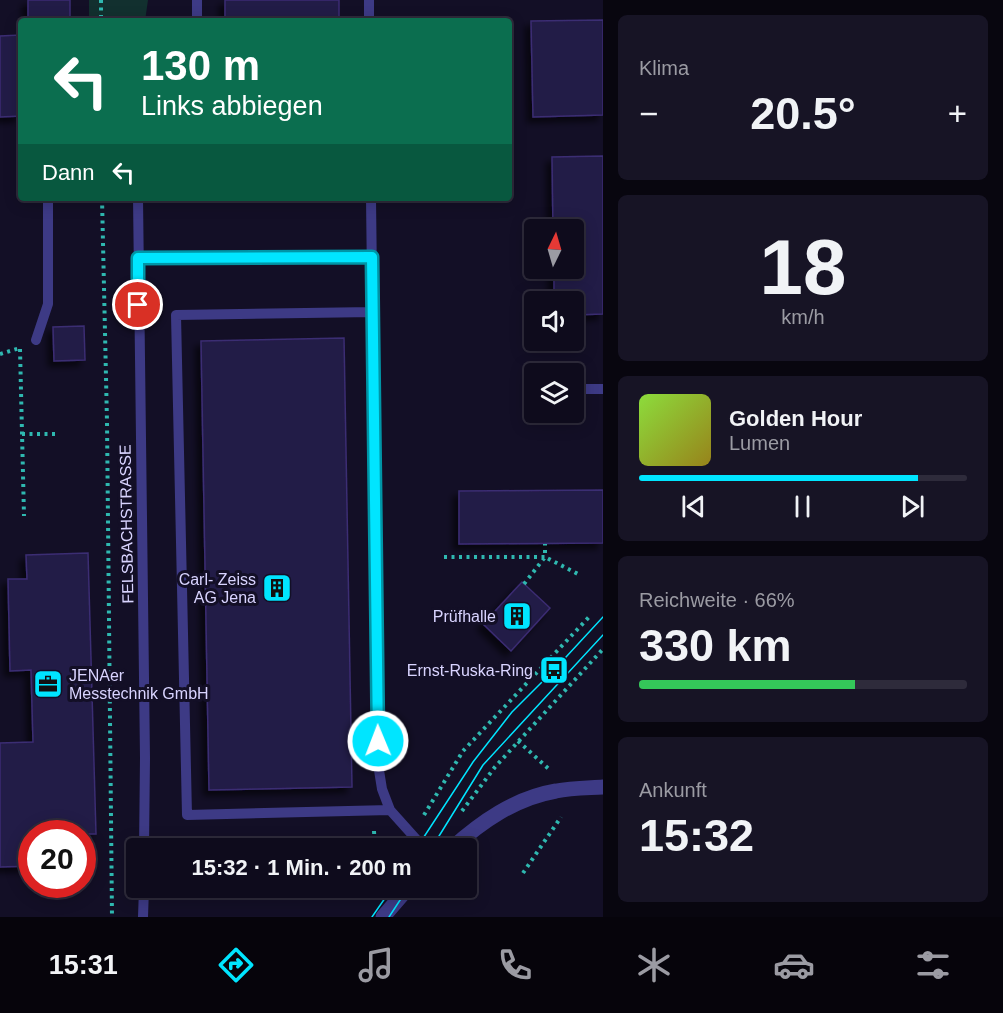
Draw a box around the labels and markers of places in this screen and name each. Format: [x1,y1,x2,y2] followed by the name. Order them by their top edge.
[112,279,163,330] pin
[179,571,256,606] place label: Carl- Zeiss AG Jena
[261,572,293,604] building icon: Carl- Zeiss AG Jena
[501,600,533,632] building icon: Prüfhalle
[433,608,496,625] place label: Prüfhalle
[538,654,570,686] bus stop icon: Ernst-Ruska-Ring
[407,662,533,679] place label: Ernst-Ruska-Ring
[69,667,209,702] place label: JENAer Messtechnik GmbH
[32,668,64,700] office icon: JENAer Messtechnik GmbH

